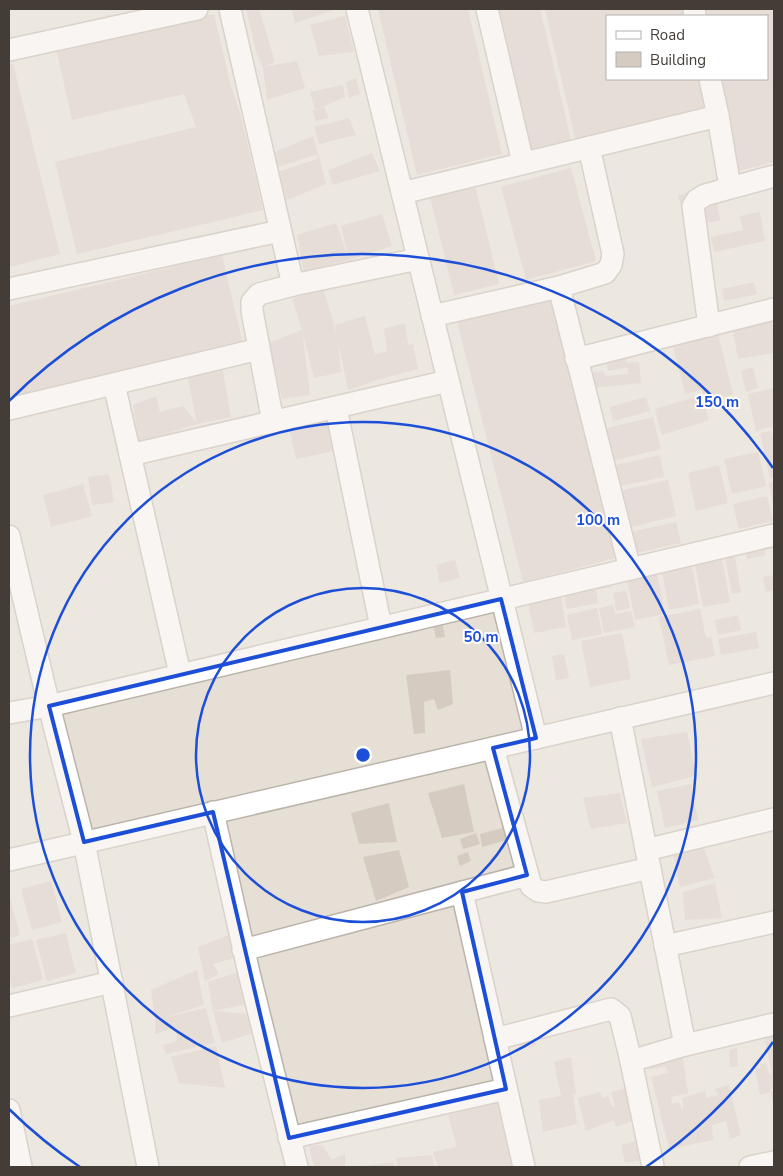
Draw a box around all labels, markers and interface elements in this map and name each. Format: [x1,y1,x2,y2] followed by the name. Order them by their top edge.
[606,15,768,80] legend
[650,25,685,45] text: Road
[650,50,706,70] text: Building
[695,392,739,412] text: 150 m
[576,510,620,530] text: 100 m
[463,627,499,647] text: 50 m
[354,746,372,764] centre of rings

